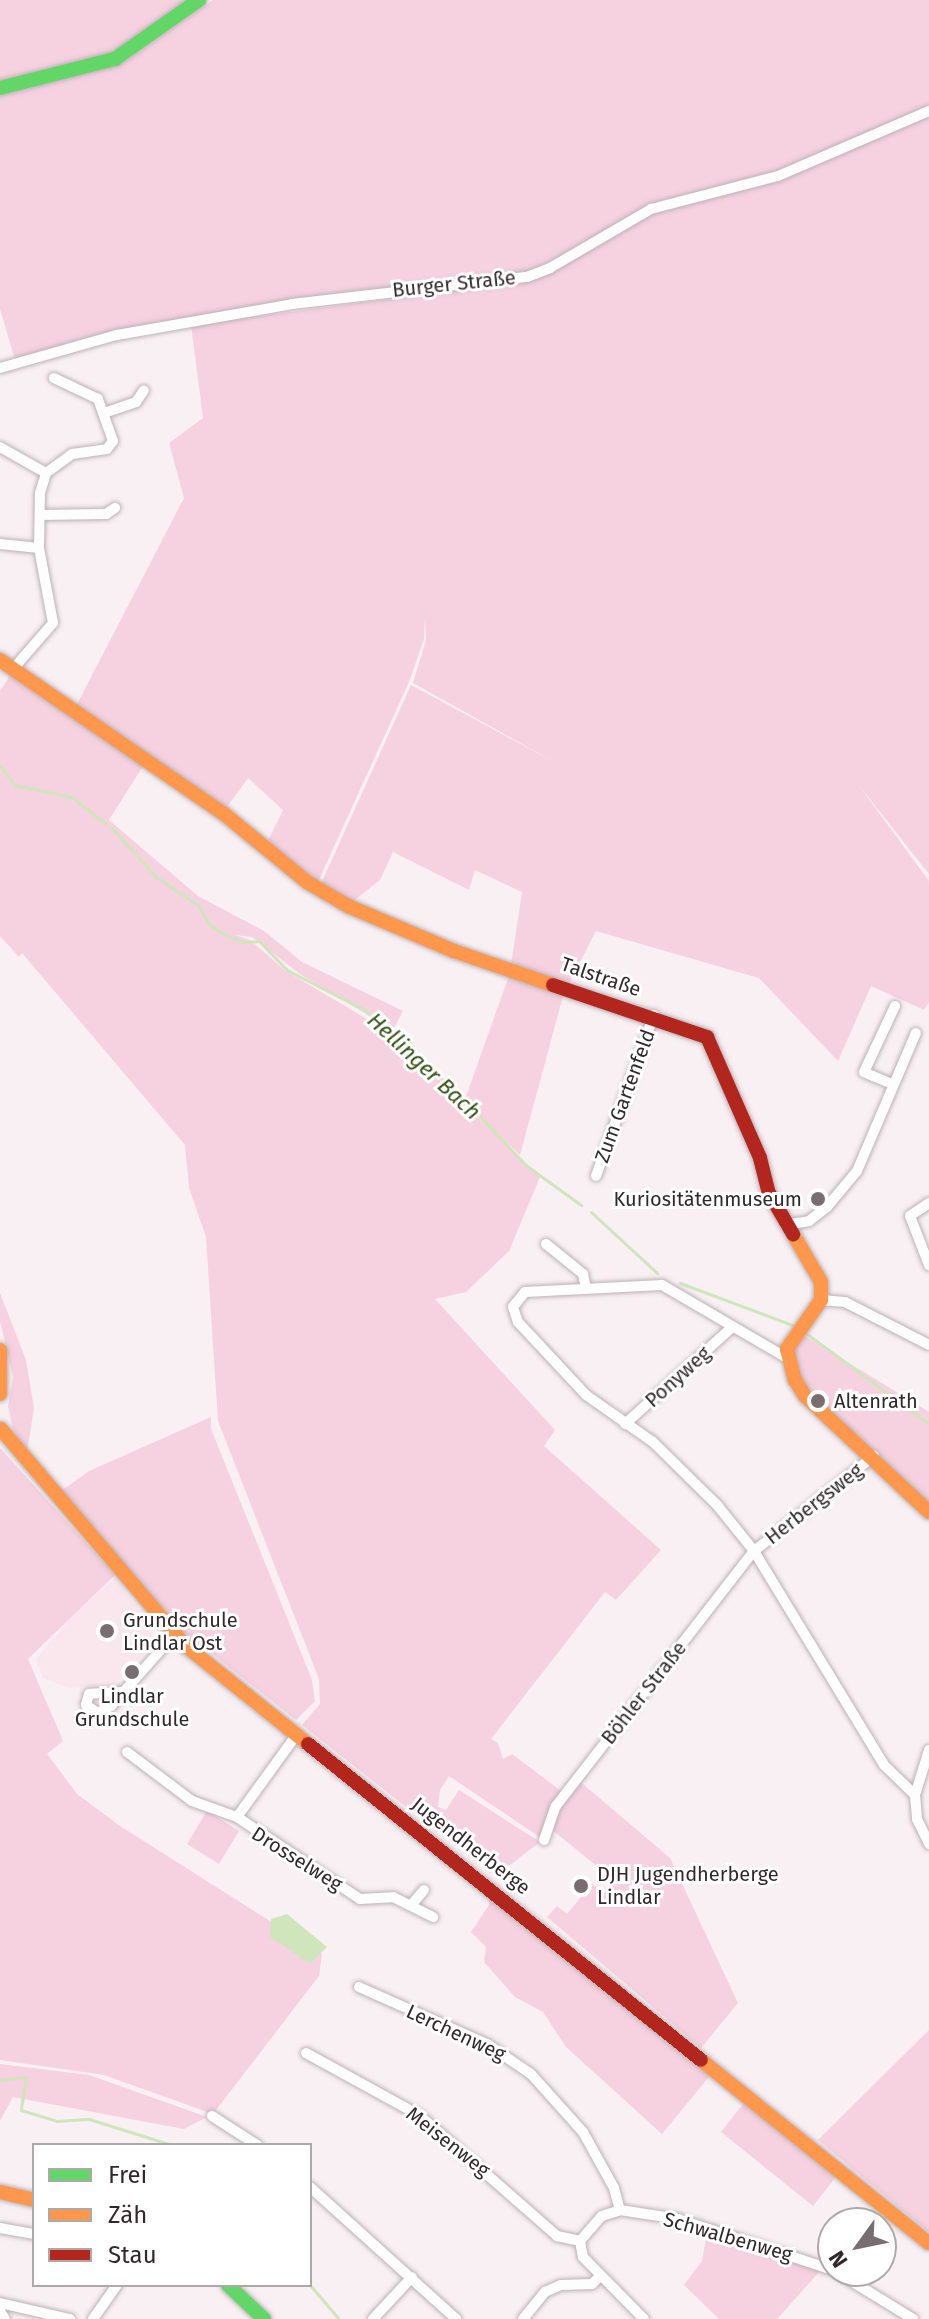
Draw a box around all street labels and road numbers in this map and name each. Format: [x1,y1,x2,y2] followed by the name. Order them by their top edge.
[391,266,517,302] street label: Burger Straße
[558,952,644,1002] street label: Talstraße
[590,1026,660,1166] street label: Zum Gartenfeld
[640,1341,716,1413] street label: Ponyweg
[760,1458,868,1550] street label: Herbergsweg
[596,1637,692,1749] street label: Böhler Straße
[407,1792,535,1900] street label: Jugendherberge
[247,1822,347,1896] street label: Drosselweg
[402,2000,510,2066] street label: Lerchenweg
[401,2102,495,2182] street label: Meisenweg
[661,2207,795,2267] street label: Schwalbenweg

